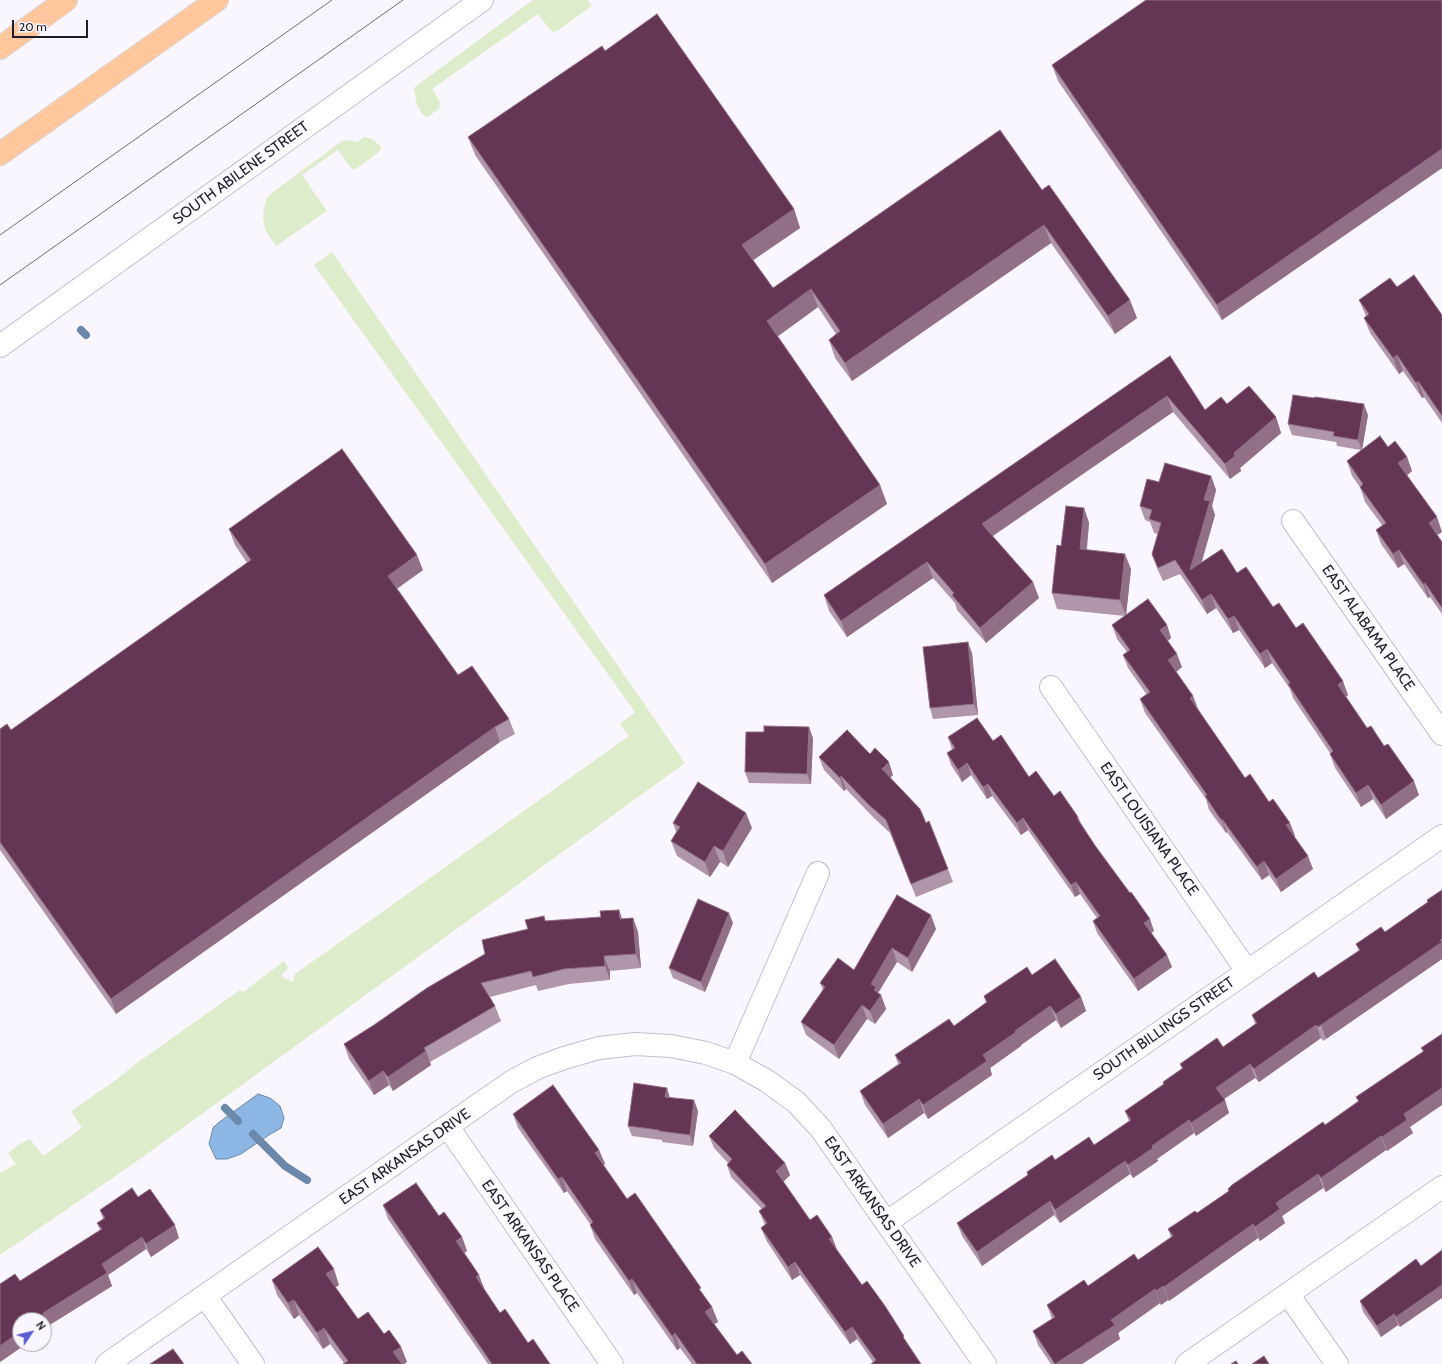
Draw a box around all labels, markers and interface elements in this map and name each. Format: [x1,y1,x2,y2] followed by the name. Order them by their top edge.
[14,12,90,38] scale bar
[19,19,47,34] text: 20 m
[170,118,312,228] street label: SOUTH ABILENE STREET
[1318,562,1418,694] street label: EAST ALABAMA PLACE
[1096,759,1202,899] street label: EAST LOUISIANA PLACE
[1090,973,1238,1085] street label: SOUTH BILLINGS STREET
[336,1105,474,1209] street label: EAST ARKANSAS DRIVE
[820,1133,924,1271] street label: EAST ARKANSAS DRIVE
[478,1176,582,1316] street label: EAST ARKANSAS PLACE
[12,1312,52,1352] north arrow
[33,1318,49,1333] text: N

